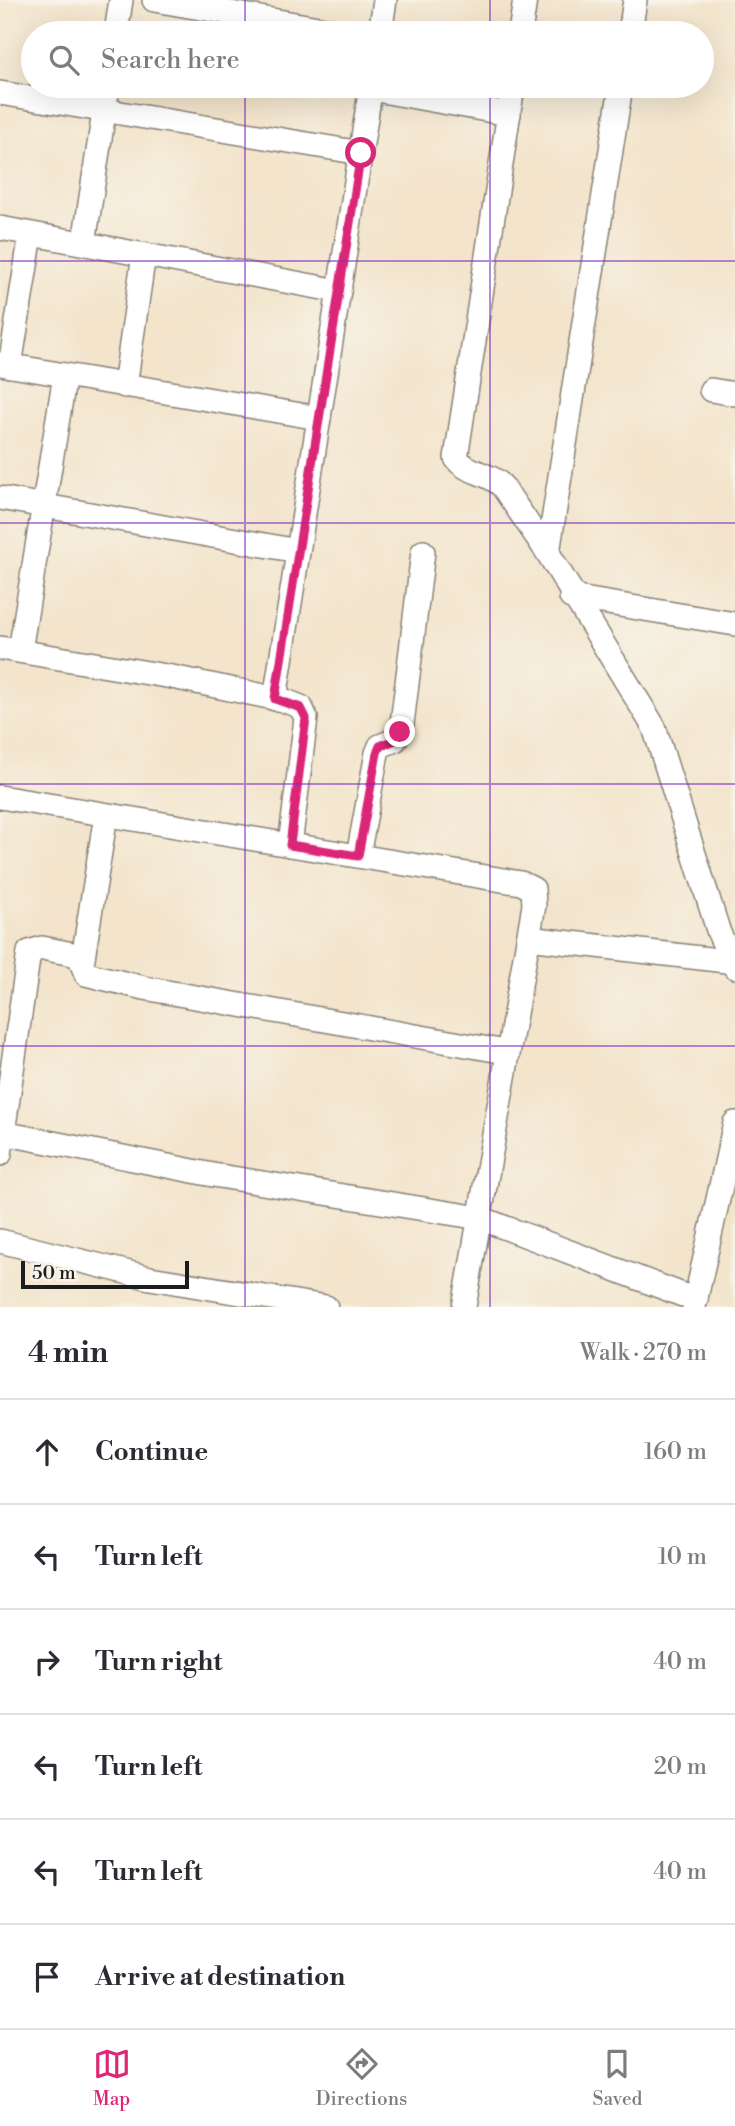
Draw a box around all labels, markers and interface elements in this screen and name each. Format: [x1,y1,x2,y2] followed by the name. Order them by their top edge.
[21,21,714,98] search box
[45,41,83,79] icon: search
[101,44,240,76] text: Search here
[345,137,376,168] route start
[384,716,415,747] route end
[21,1258,189,1290] scale bar
[32,1261,76,1285] text: 50 m
[28,1334,108,1372] text: 4 min
[580,1339,707,1367] text: Walk · 270 m
[28,1433,66,1471] icon: ahead
[95,1436,208,1468] text: Continue
[644,1438,707,1466] text: 160 m
[28,1538,66,1576] icon: left
[95,1541,203,1573] text: Turn left
[658,1543,707,1571] text: 10 m
[28,1643,66,1681] icon: right
[95,1646,223,1678] text: Turn right
[653,1648,707,1676] text: 40 m
[28,1748,66,1786] icon: left
[95,1751,203,1783] text: Turn left
[654,1753,707,1781] text: 20 m
[28,1853,66,1891] icon: left
[95,1856,203,1888] text: Turn left
[653,1858,707,1886] text: 40 m
[28,1958,66,1996] icon: arrive
[95,1961,345,1993] text: Arrive at destination
[93,2045,131,2111] tab: Map
[316,2045,407,2111] tab: Directions
[593,2045,642,2111] tab: Saved

